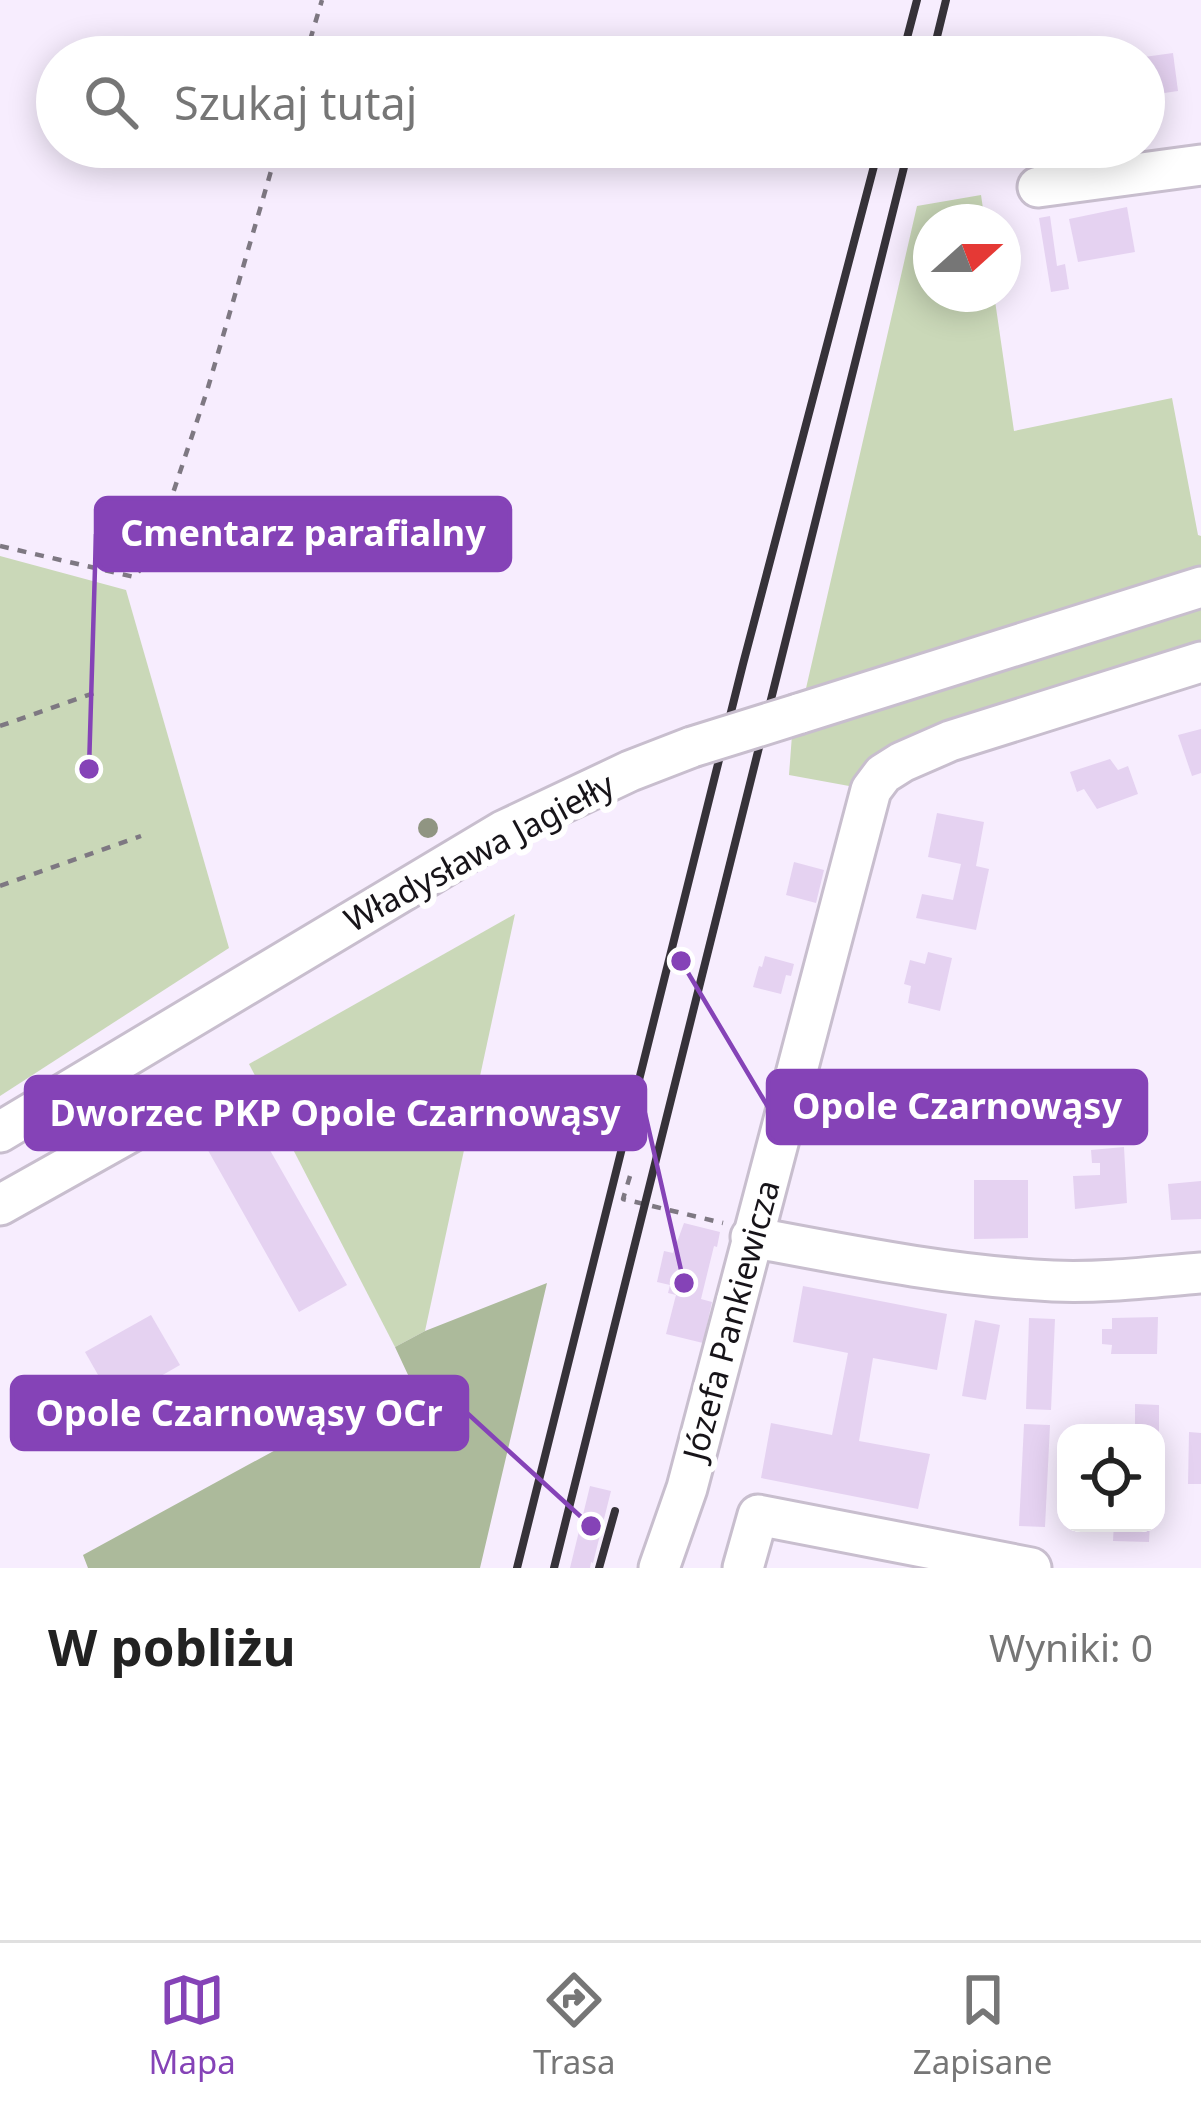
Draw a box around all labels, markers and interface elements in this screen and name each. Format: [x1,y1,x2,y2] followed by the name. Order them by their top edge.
[36,36,1165,168] search box
[78,69,144,135] icon: search
[174,72,417,133] text: Szukaj tutaj
[913,204,1021,312] north arrow
[96,498,510,570] callout: Cmentarz parafialny
[120,508,486,557] text: Cmentarz parafialny
[336,761,622,942] street label: Władysława Jagiełły
[768,1071,1146,1143] callout: Opole Czarnowąsy
[26,1077,645,1149] callout: Dworzec PKP Opole Czarnowąsy
[792,1081,1122,1130] text: Opole Czarnowąsy
[50,1088,621,1137] text: Dworzec PKP Opole Czarnowąsy
[671,1175,790,1468] street label: Józefa Pankiewicza
[12,1377,467,1449] callout: Opole Czarnowąsy OCr
[35,1388,443,1437] text: Opole Czarnowąsy OCr
[1057,1424,1165,1532] map controls
[1057,1424,1165,1532] button: locate
[48,1611,296,1681] text: W pobliżu
[989,1620,1153,1673] text: Wyniki: 0
[149,1967,236,2084] tab: Mapa
[533,1967,616,2084] tab: Trasa
[913,1967,1052,2084] tab: Zapisane

